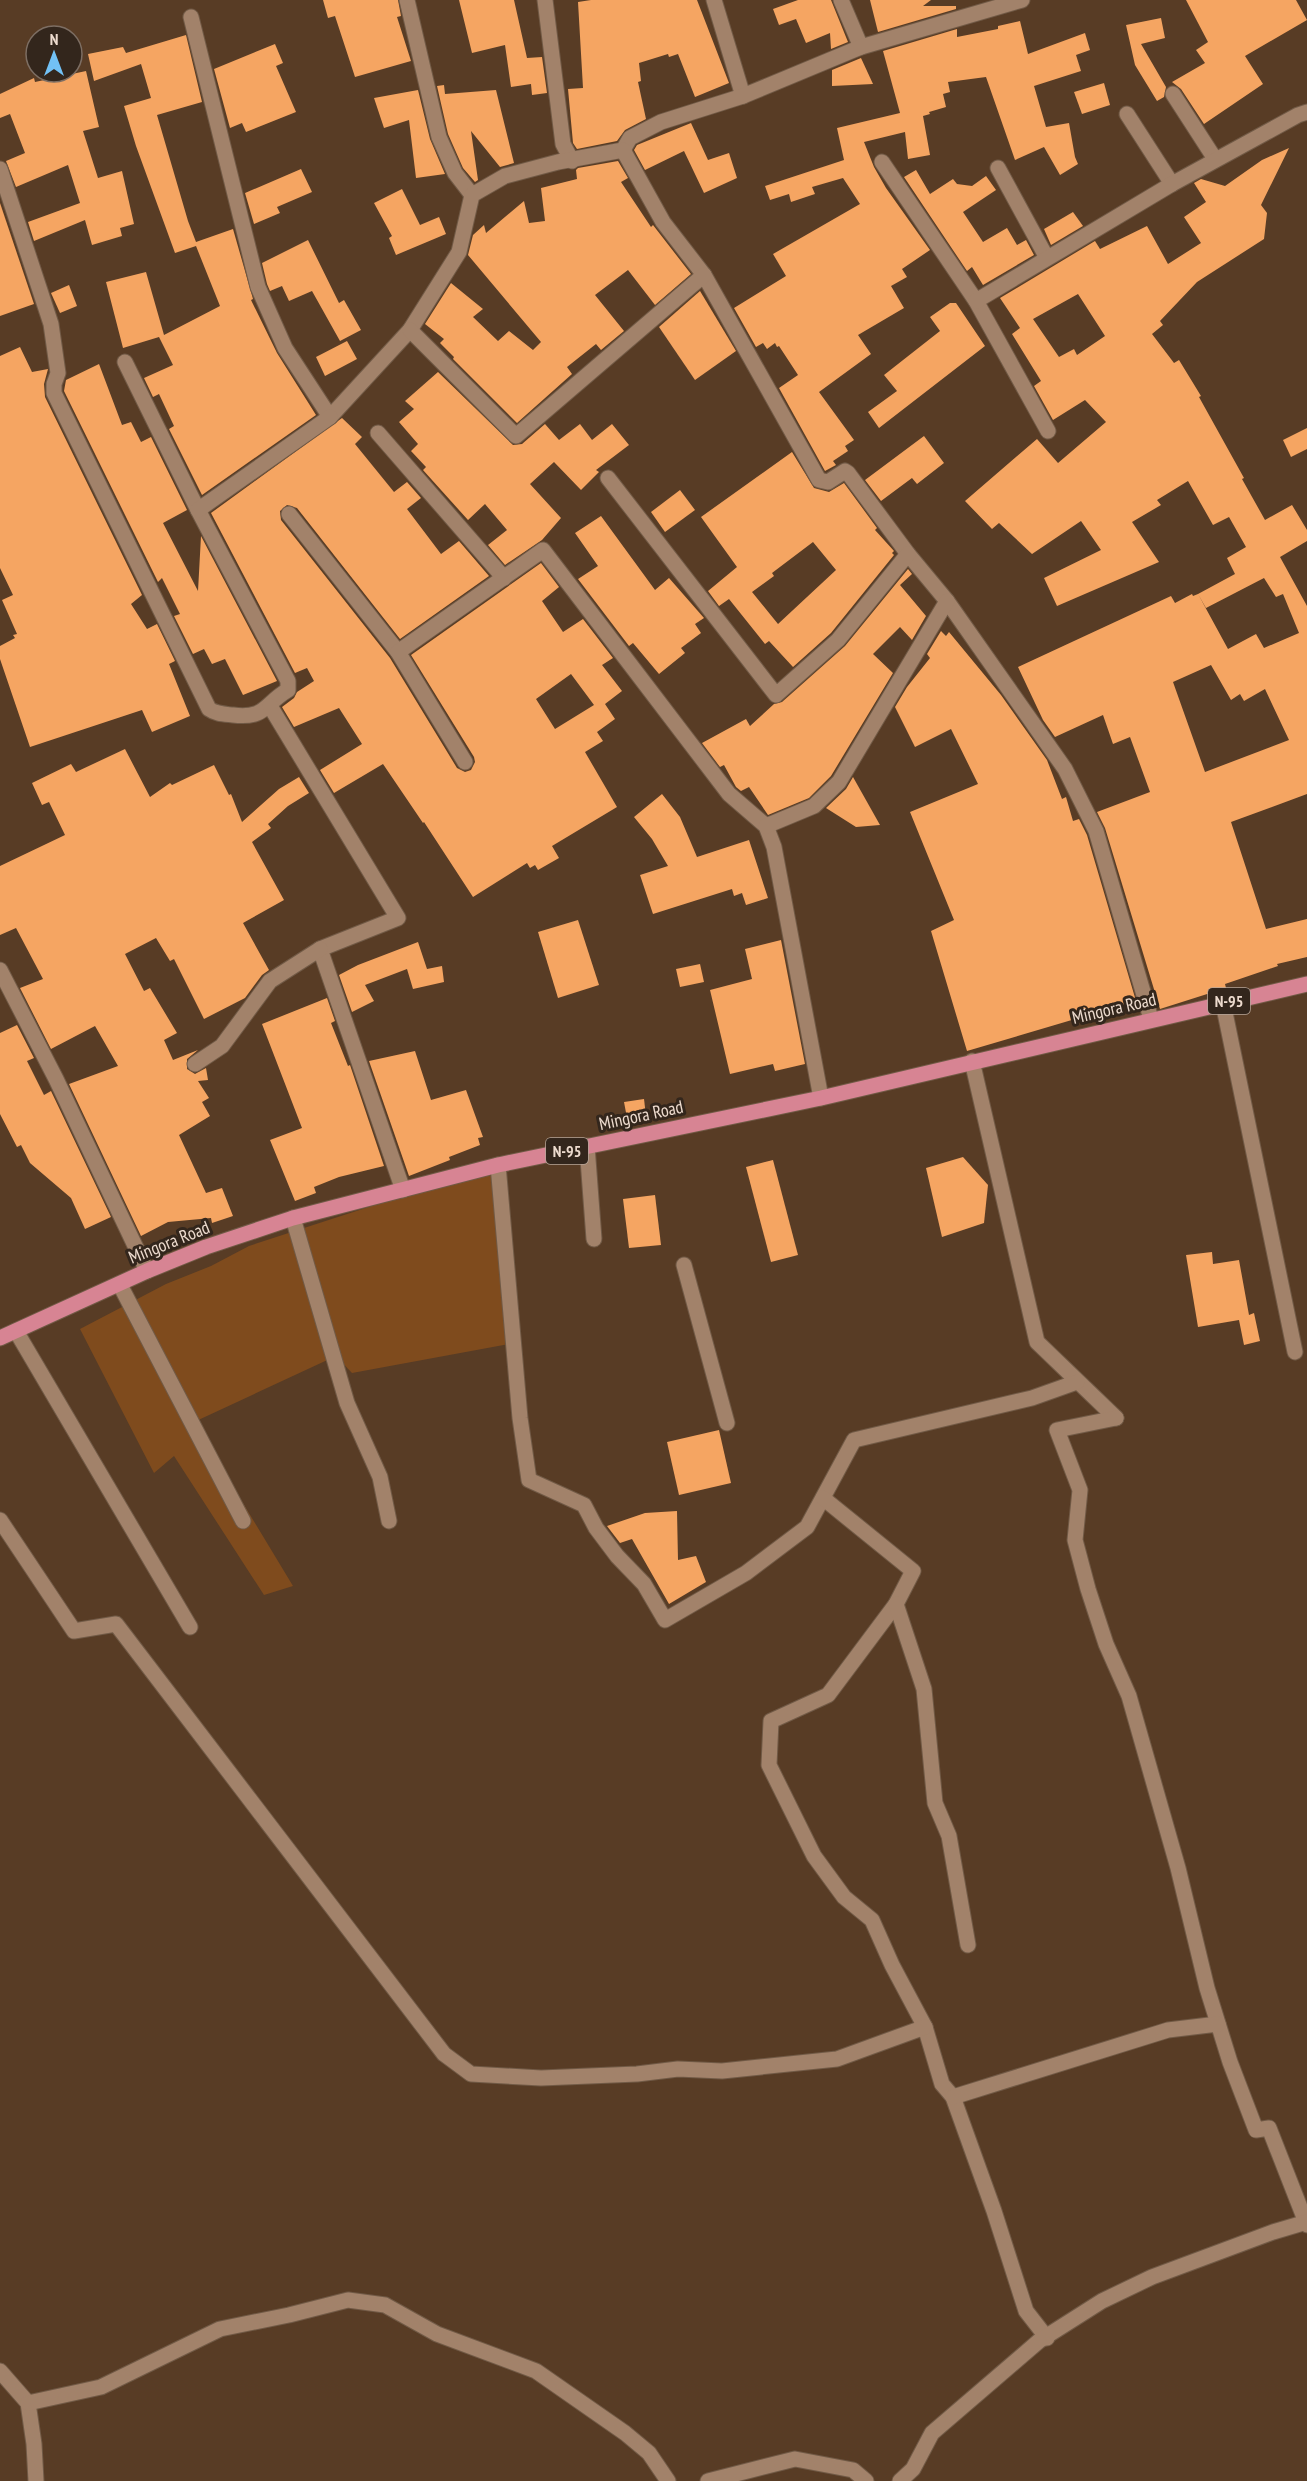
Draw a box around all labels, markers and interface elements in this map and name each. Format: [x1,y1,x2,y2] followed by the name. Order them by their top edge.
[24,24,84,84] north arrow
[50,29,58,49] text: N
[1070,987,1158,1029] street label: Mingora Road
[1208,988,1250,1014] road number: N-95
[597,1095,685,1135] street label: Mingora Road
[546,1138,588,1164] road number: N-95
[125,1215,213,1269] street label: Mingora Road

